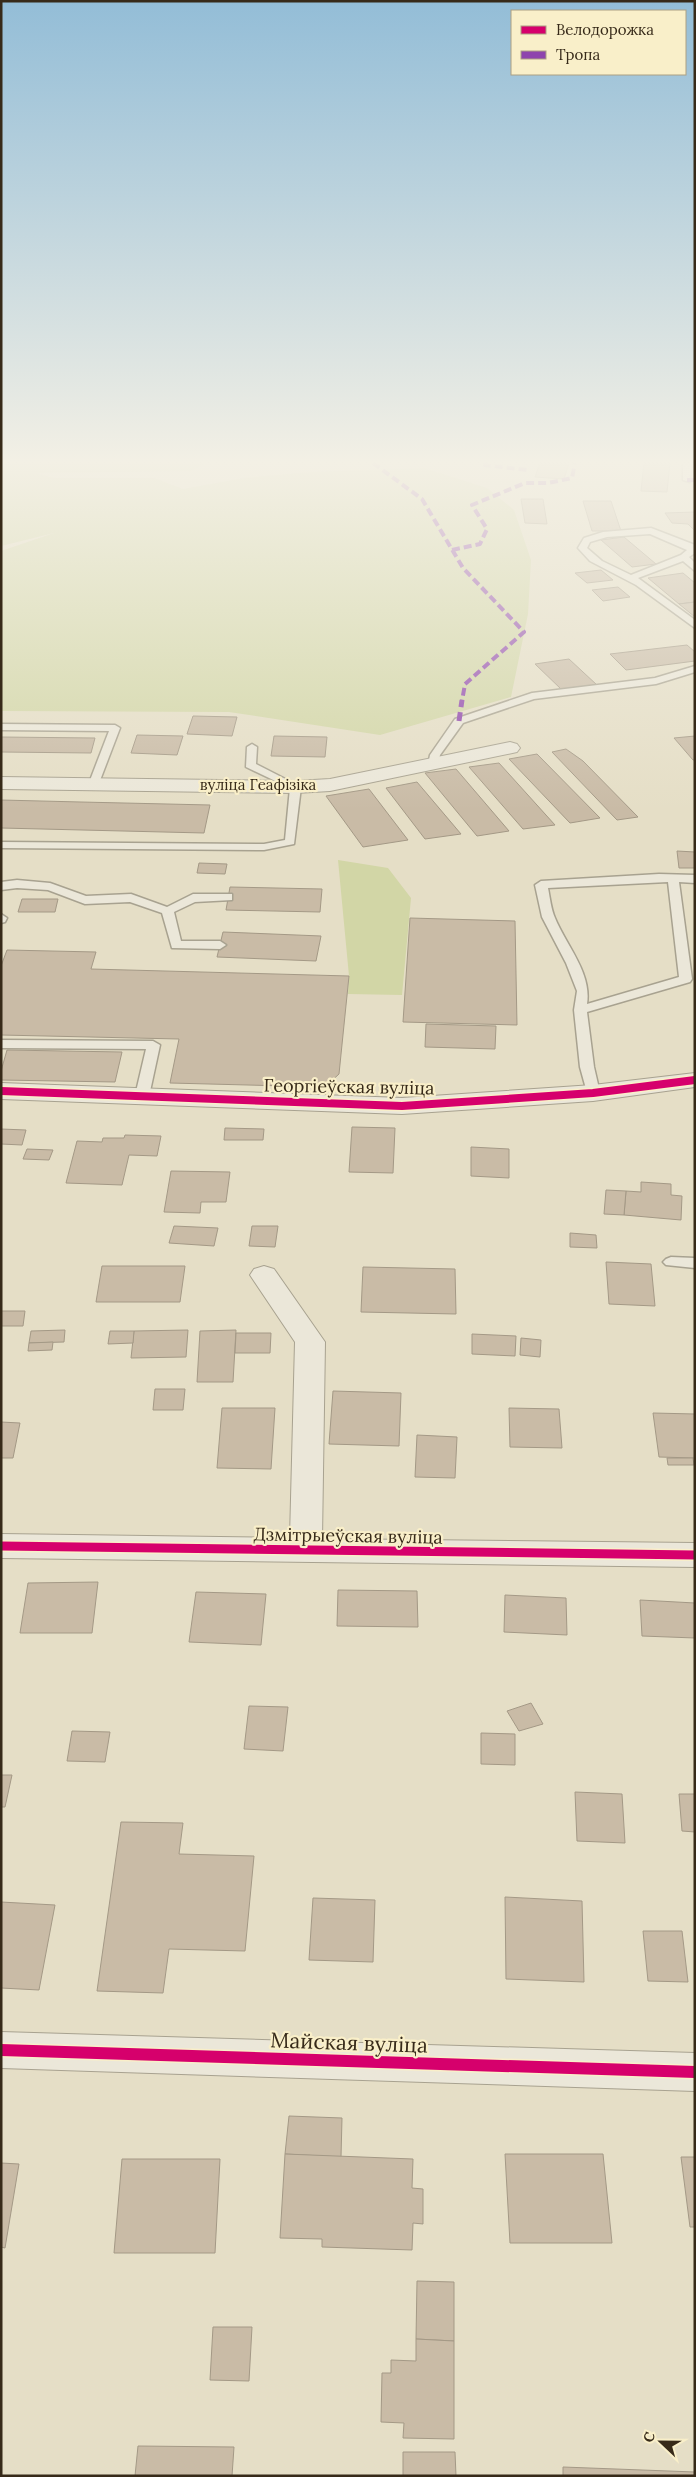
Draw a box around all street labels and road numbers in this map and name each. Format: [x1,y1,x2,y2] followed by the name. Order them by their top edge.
[200,775,317,794] street label: вуліца Геафізіка
[263,1074,435,1099] street label: Георгіеўская вуліца
[253,1522,443,1549] street label: Дзмітрыеўская вуліца
[270,2026,428,2059] street label: Майская вуліца

